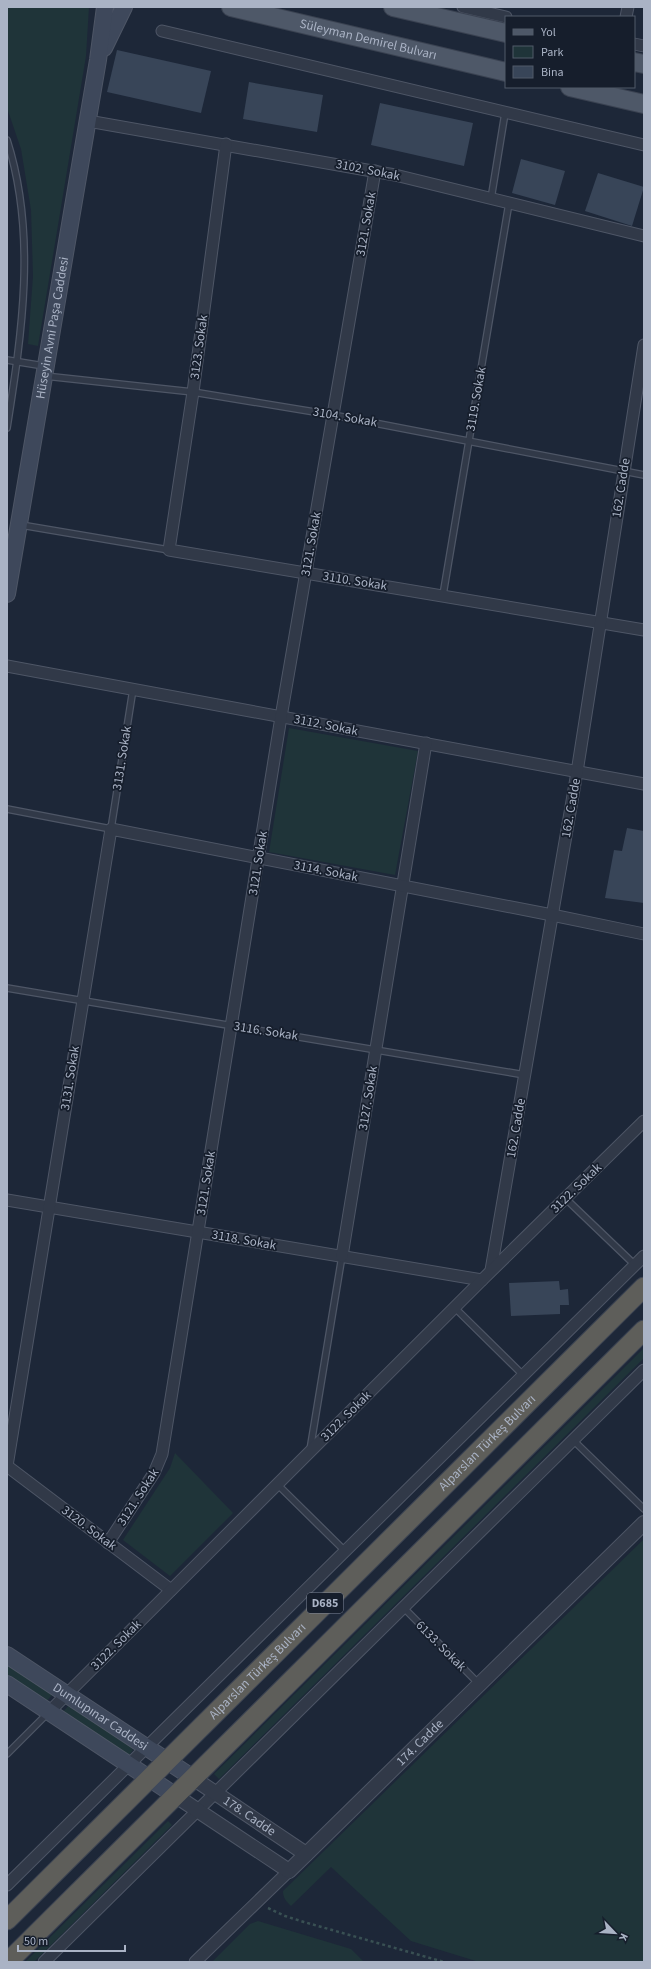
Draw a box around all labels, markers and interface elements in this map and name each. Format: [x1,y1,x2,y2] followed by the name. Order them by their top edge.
[298,15,439,64] street label: Süleyman Demirel Bulvarı
[505,16,635,88] legend
[540,24,556,41] text: Yol
[541,44,563,61] text: Park
[541,64,564,81] text: Bina
[334,155,402,185] street label: 3102. Sokak
[351,190,381,258] street label: 3121. Sokak
[31,255,73,400] street label: Hüseyin Avni Paşa Caddesi
[186,313,213,380] street label: 3123. Sokak
[461,365,491,433] street label: 3119. Sokak
[311,402,379,432] street label: 3104. Sokak
[607,457,635,519] street label: 162. Cadde
[296,510,326,578] street label: 3121. Sokak
[322,567,389,595] street label: 3110. Sokak
[292,710,360,740] street label: 3112. Sokak
[108,724,136,791] street label: 3131. Sokak
[557,777,585,839] street label: 162. Cadde
[244,829,272,896] street label: 3121. Sokak
[292,856,360,886] street label: 3114. Sokak
[233,1017,300,1045] street label: 3116. Sokak
[56,1044,84,1111] street label: 3131. Sokak
[354,1064,382,1131] street label: 3127. Sokak
[502,1097,530,1159] street label: 162. Cadde
[192,1149,220,1216] street label: 3121. Sokak
[546,1159,606,1217] street label: 3122. Sokak
[210,1225,278,1255] street label: 3118. Sokak
[317,1386,376,1445] street label: 3122. Sokak
[435,1390,540,1495] street label: Alparslan Türkeş Bulvarı
[113,1464,164,1529] street label: 3121. Sokak
[58,1501,121,1555] street label: 3120. Sokak
[307,1593,343,1613] road number: D685
[87,1615,146,1674] street label: 3122. Sokak
[412,1617,471,1676] street label: 6133. Sokak
[205,1619,310,1724] street label: Alparslan Türkeş Bulvarı
[49,1679,152,1755] street label: Dumlupınar Caddesi
[392,1715,448,1770] street label: 174. Cadde
[219,1792,279,1840] street label: 178. Cadde
[595,1913,635,1953] north arrow
[18,1927,125,1953] scale bar
[615,1931,632,1943] text: K
[24,1933,48,1950] text: 50 m

